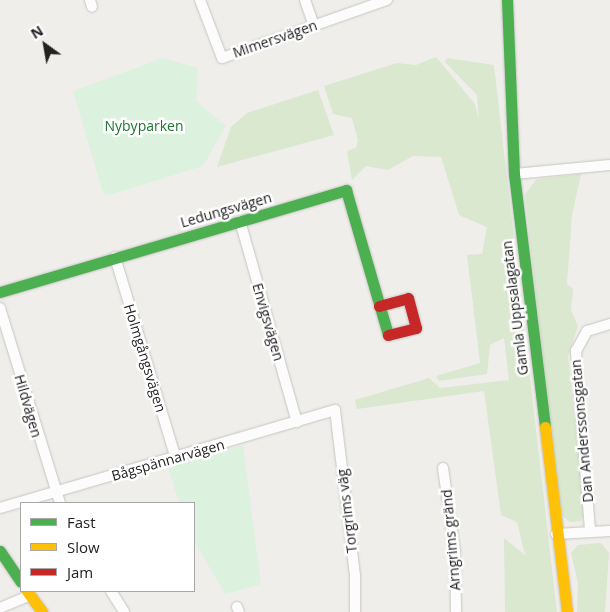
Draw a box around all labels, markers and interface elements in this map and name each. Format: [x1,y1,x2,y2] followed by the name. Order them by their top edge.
[231,17,319,61] street label: Mimersvägen
[20,20,70,70] north arrow
[27,21,47,43] text: N
[104,118,184,134] park label: Nybyparken
[179,189,273,231] street label: Ledungsvägen
[498,240,532,376] street label: Gamla Uppsalagatan
[249,281,287,363] street label: Envigsvägen
[121,302,169,414] street label: Holmgångsvägen
[567,359,597,503] street label: Dan Anderssonsgatan
[11,373,45,439] street label: Hildvägen
[109,436,227,484] street label: Bågspännarvägen
[334,468,360,554] street label: Torgrims väg
[438,489,464,591] street label: Arngrims gränd
[20,502,195,592] legend
[67,512,96,532] text: Fast
[67,537,100,557] text: Slow
[67,562,93,582] text: Jam

